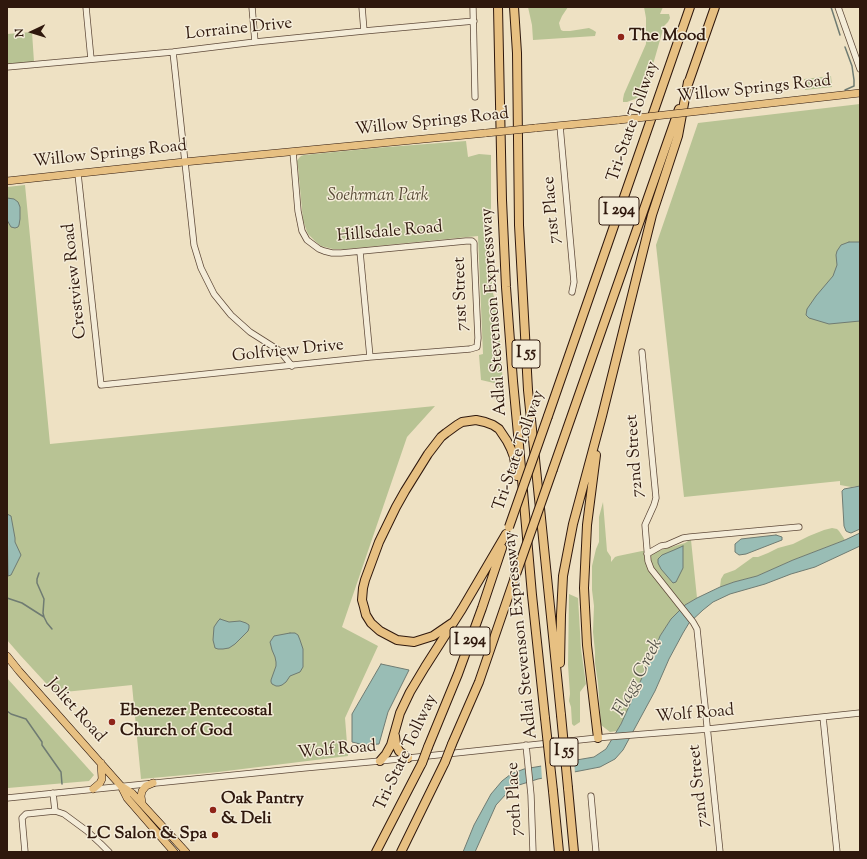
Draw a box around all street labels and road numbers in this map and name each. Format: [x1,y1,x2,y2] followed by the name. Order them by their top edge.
[185,14,293,46] street label: Lorraine Drive
[604,59,664,185] street label: Tri-State Tollway
[676,72,832,108] street label: Willow Springs Road
[354,105,510,141] street label: Willow Springs Road
[32,137,188,173] street label: Willow Springs Road
[540,175,566,245] street label: 71st Place
[599,197,639,225] road number: I 294
[478,207,512,417] street label: Adlai Stevenson Expressway
[336,218,444,248] street label: Hillsdale Road
[60,222,92,340] street label: Crestview Road
[451,257,473,331] street label: 71st Street
[231,336,345,368] street label: Golfview Drive
[512,340,540,368] road number: I 55
[490,388,550,514] street label: Tri-State Tollway
[623,414,649,498] street label: 72nd Street
[501,530,543,740] street label: Adlai Stevenson Expressway
[450,627,490,655] road number: I 294
[41,675,109,747] street label: Joliet Road
[371,692,443,814] street label: Tri-State Tollway
[655,701,735,729] street label: Wolf Road
[297,737,377,765] street label: Wolf Road
[550,738,578,766] road number: I 55
[686,744,714,828] street label: 72nd Street
[504,761,528,837] street label: 70th Place

